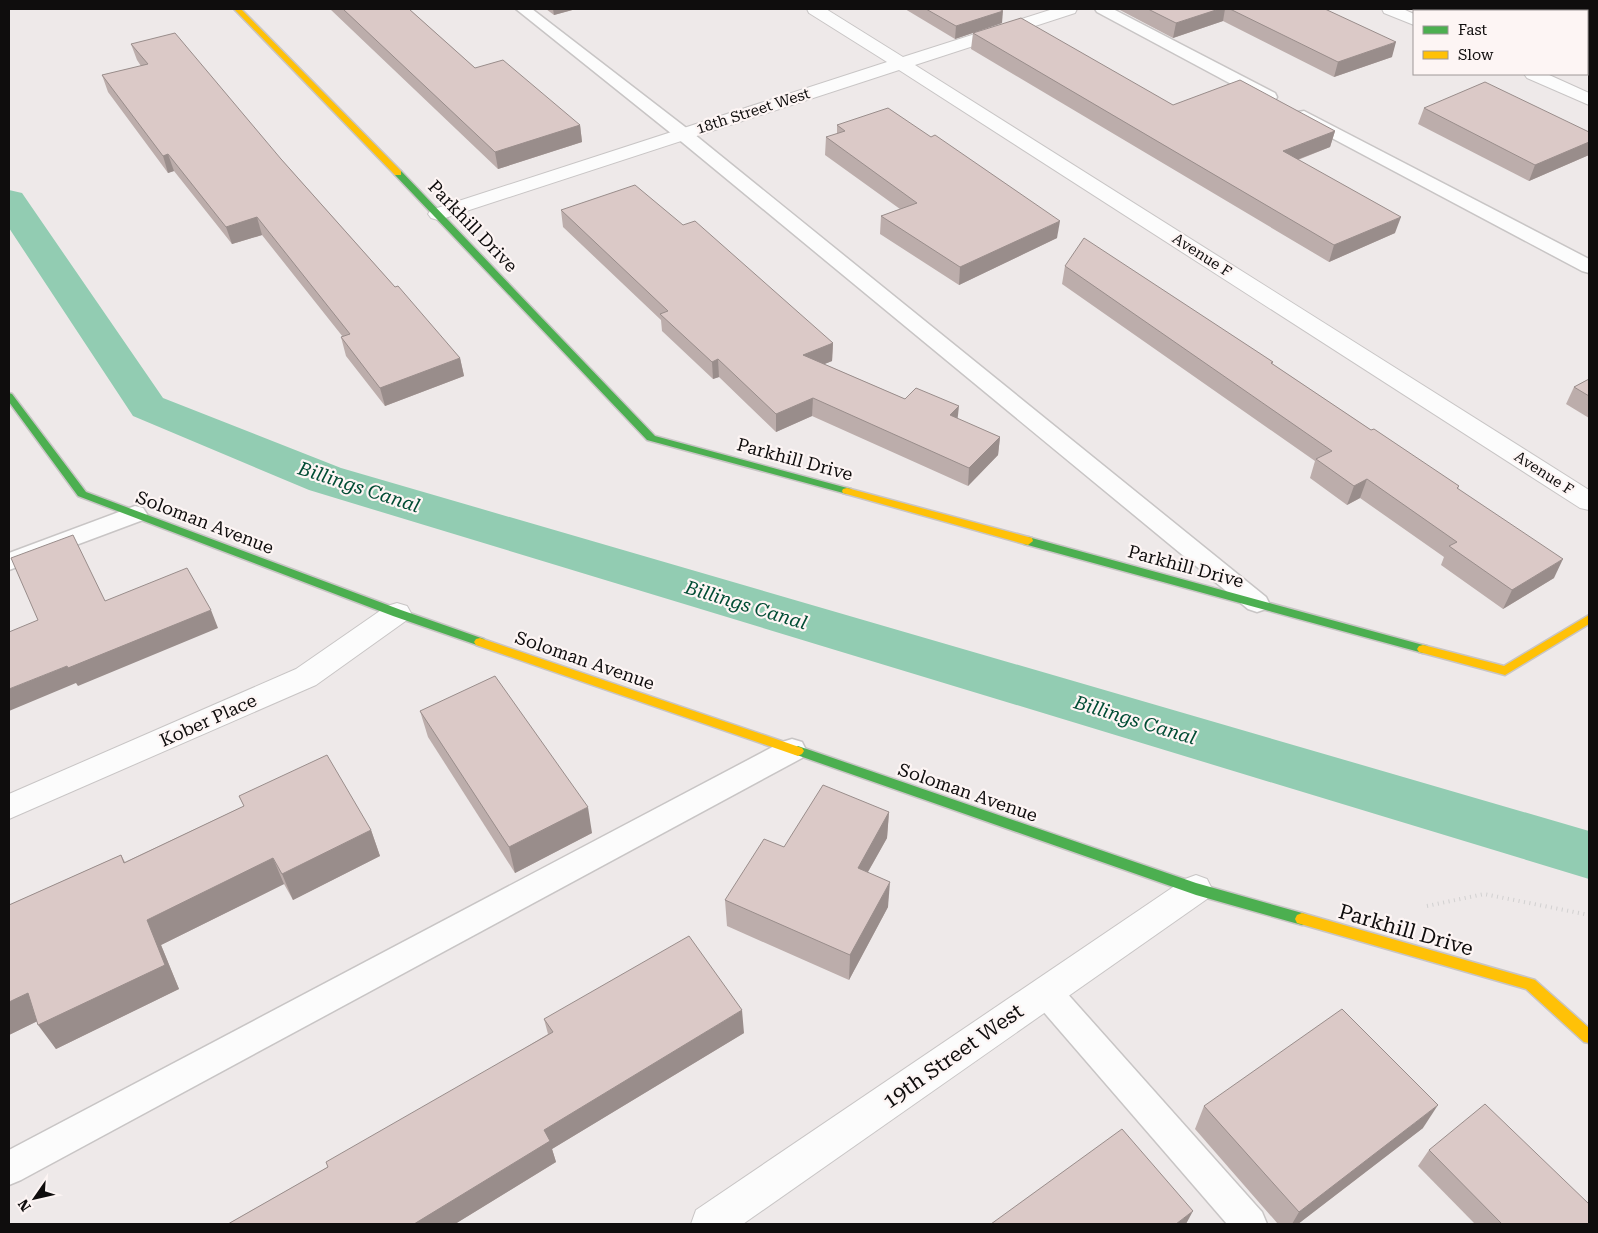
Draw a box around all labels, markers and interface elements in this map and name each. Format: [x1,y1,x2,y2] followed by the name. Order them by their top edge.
[1413,10,1588,75] legend
[1458,21,1488,39] text: Fast
[1458,46,1494,64] text: Slow
[694,84,812,138] street label: 18th Street West
[424,176,522,276] street label: Parkhill Drive
[1169,229,1235,281] street label: Avenue F
[735,433,855,485] street label: Parkhill Drive
[1511,447,1577,499] street label: Avenue F
[294,456,423,518] water label: Billings Canal
[133,486,277,558] street label: Soloman Avenue
[1126,540,1246,592] street label: Parkhill Drive
[681,575,810,635] water label: Billings Canal
[513,626,658,694] street label: Soloman Avenue
[156,689,260,751] street label: Kober Place
[1070,690,1199,750] water label: Billings Canal
[896,758,1041,826] street label: Soloman Avenue
[1336,899,1476,961] street label: Parkhill Drive
[878,999,1028,1113] street label: 19th Street West
[10,1173,60,1223] north arrow
[14,1196,34,1214] text: N

